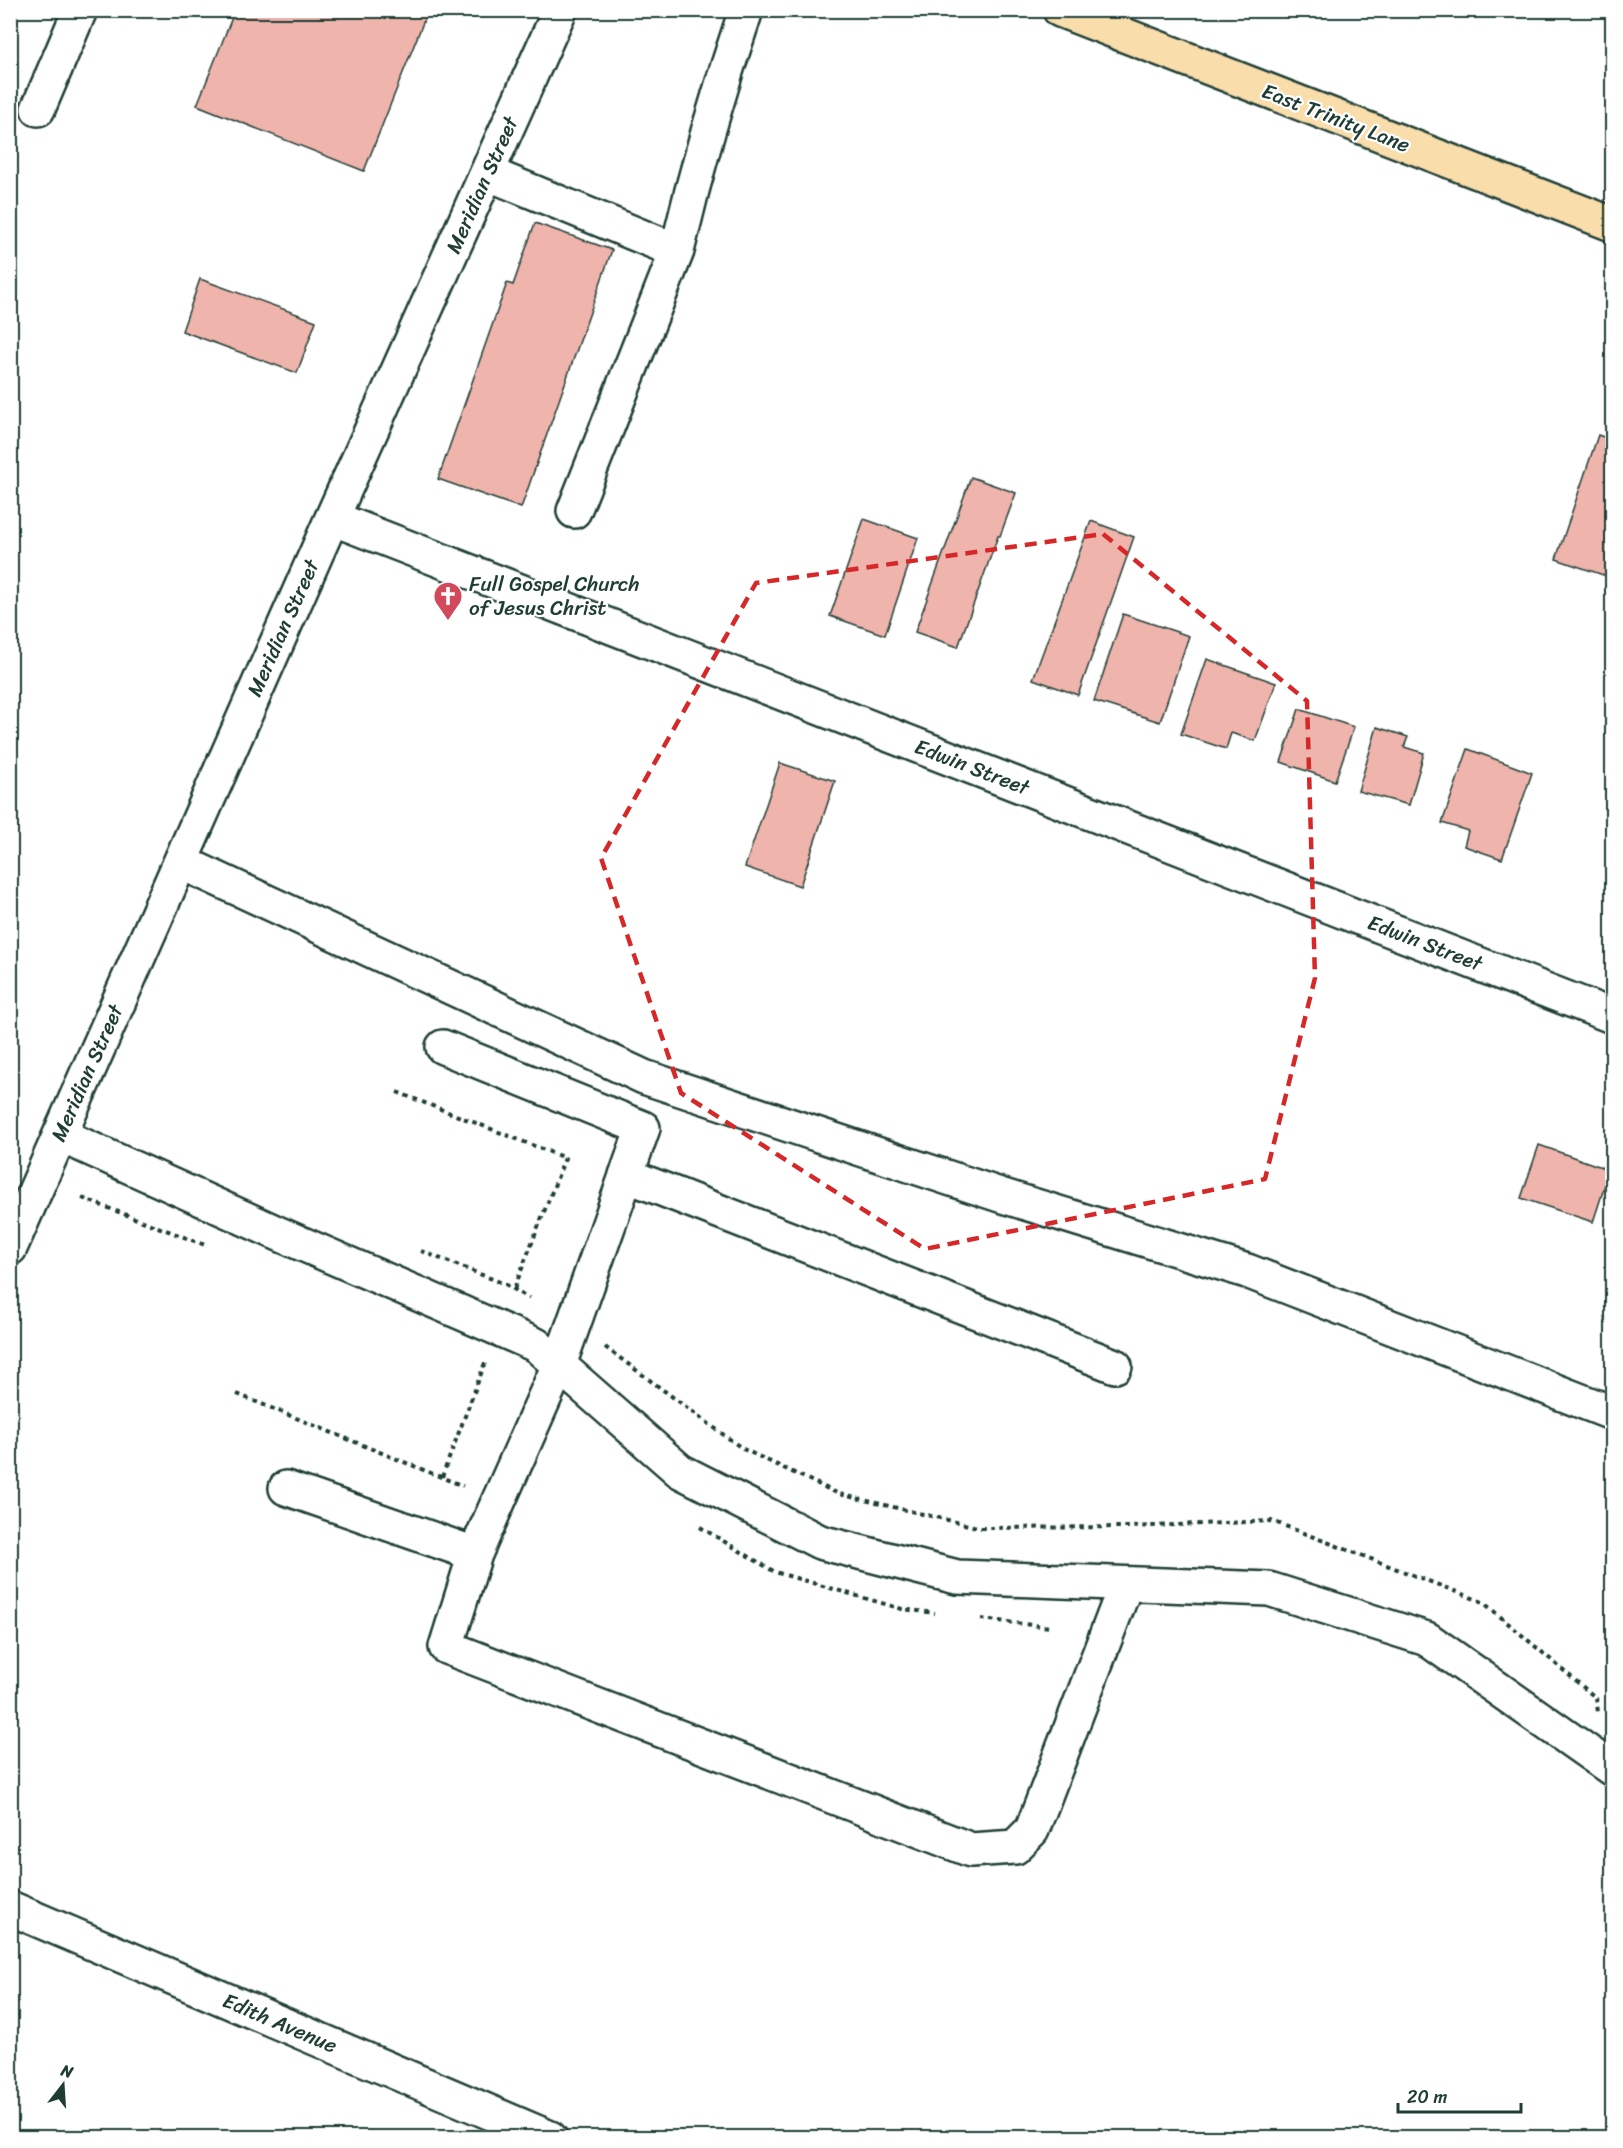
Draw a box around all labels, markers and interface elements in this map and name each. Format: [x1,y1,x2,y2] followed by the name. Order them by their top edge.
[1256,72,1416,164] street label: East Trinity Lane
[435,109,530,260] street label: Meridian Street
[236,552,331,703] street label: Meridian Street
[469,565,640,627] place label: Full Gospel Church of Jesus Christ
[432,580,464,622] church icon: Full Gospel Church of Jesus Christ
[909,728,1036,807] street label: Edwin Street
[1362,904,1489,983] street label: Edwin Street
[40,997,135,1148] street label: Meridian Street
[217,1982,344,2064] street label: Edith Avenue
[33,2055,93,2115] north arrow
[57,2055,78,2087] text: N
[1398,2076,1521,2114] scale bar
[1407,2081,1447,2113] text: 20 m

